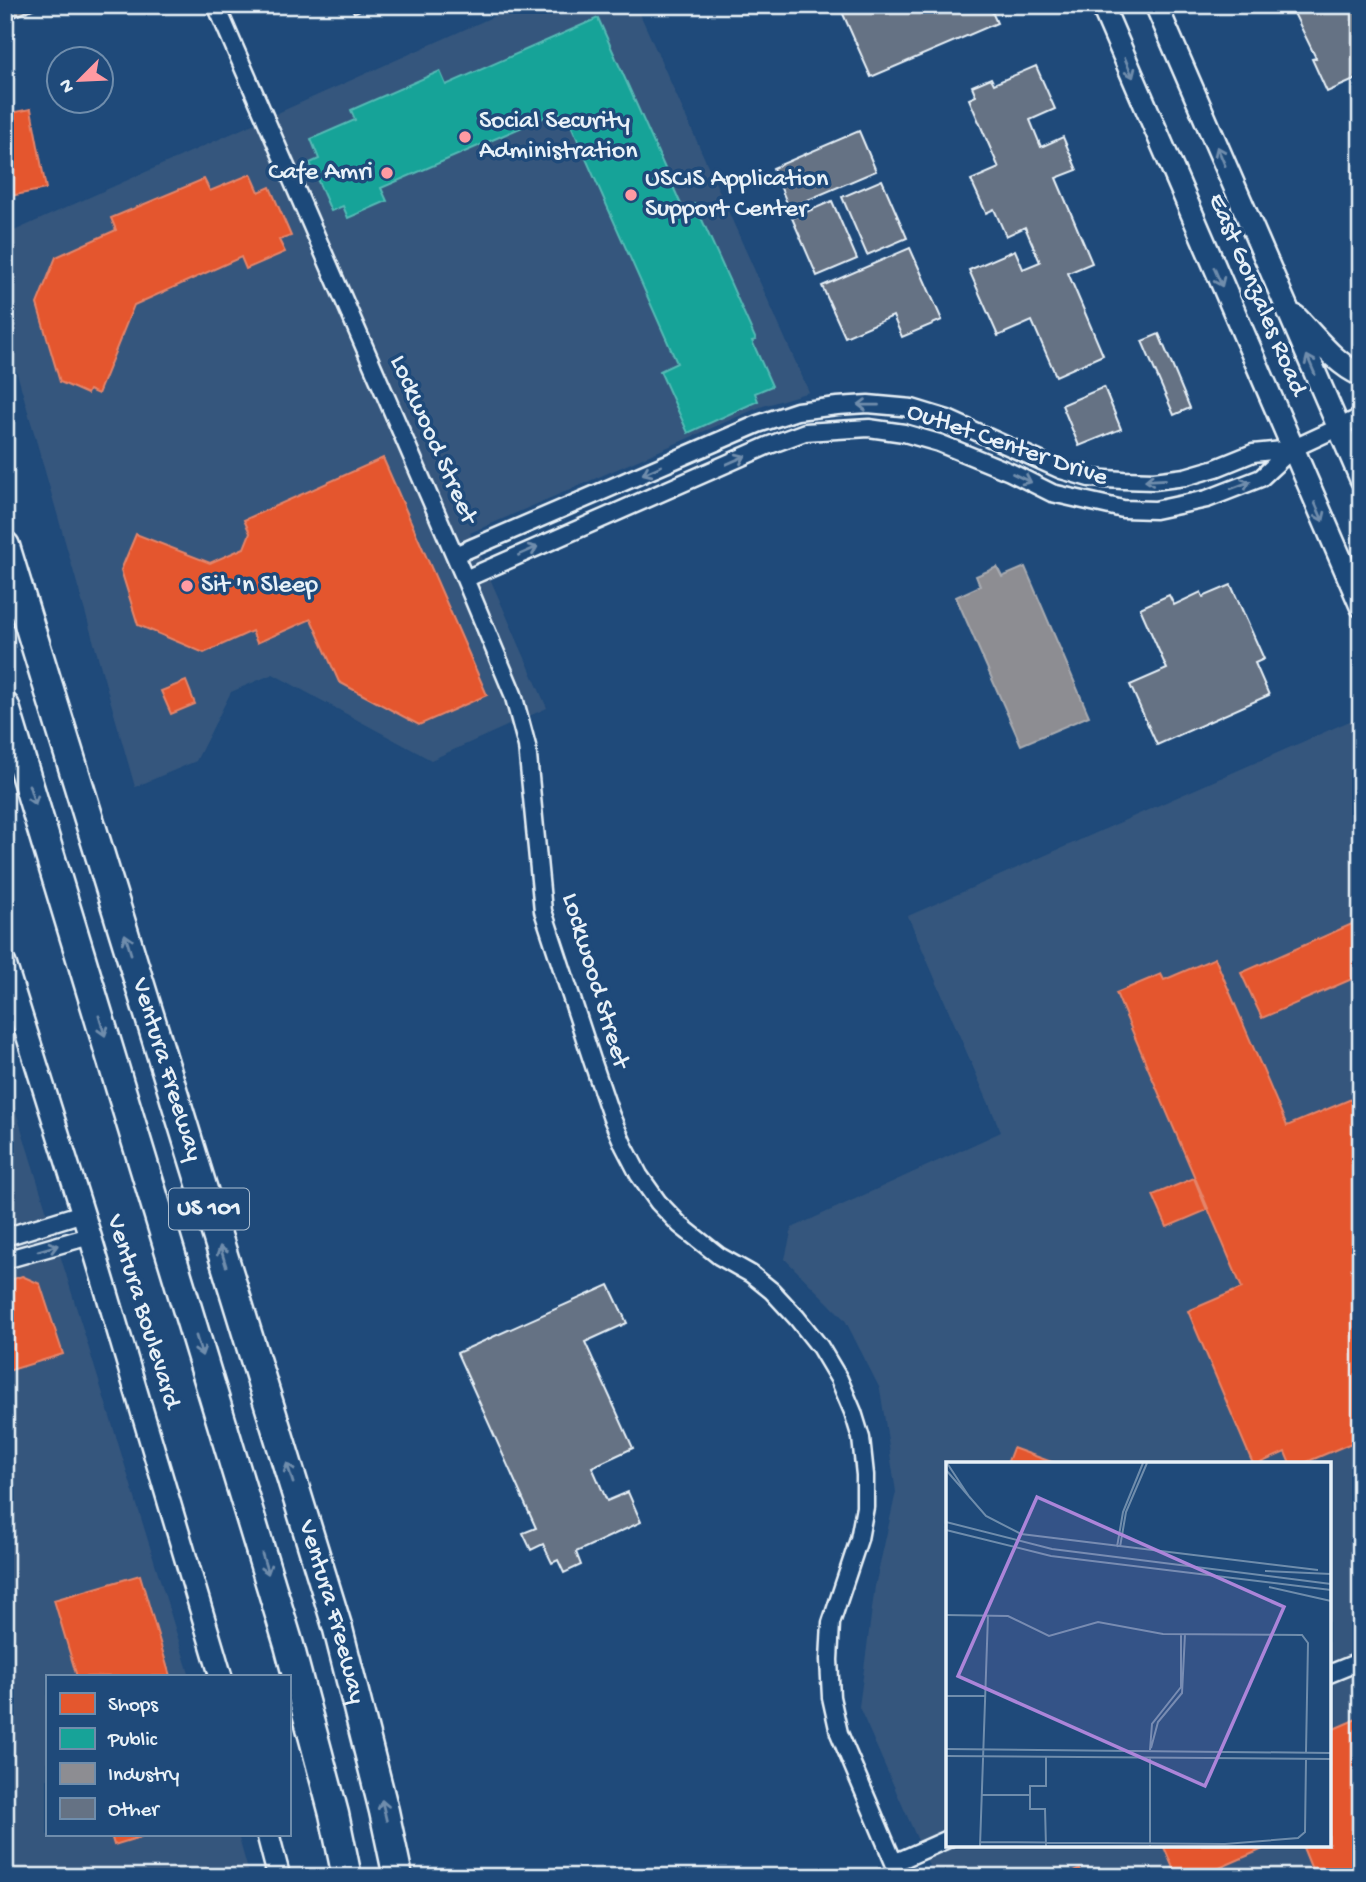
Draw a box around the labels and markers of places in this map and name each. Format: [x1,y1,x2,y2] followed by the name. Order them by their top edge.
[479,107,638,168] place label: Social Security Administration
[457,129,473,145] marker: Social Security Administration
[268,158,373,189] place label: Cafe Amri
[379,165,395,181] marker: Cafe Amri
[645,165,829,226] place label: USCIS Application Support Center
[623,187,639,203] marker: USCIS Application Support Center
[201,571,318,602] place label: Sit 'n Sleep
[179,578,195,594] marker: Sit 'n Sleep

